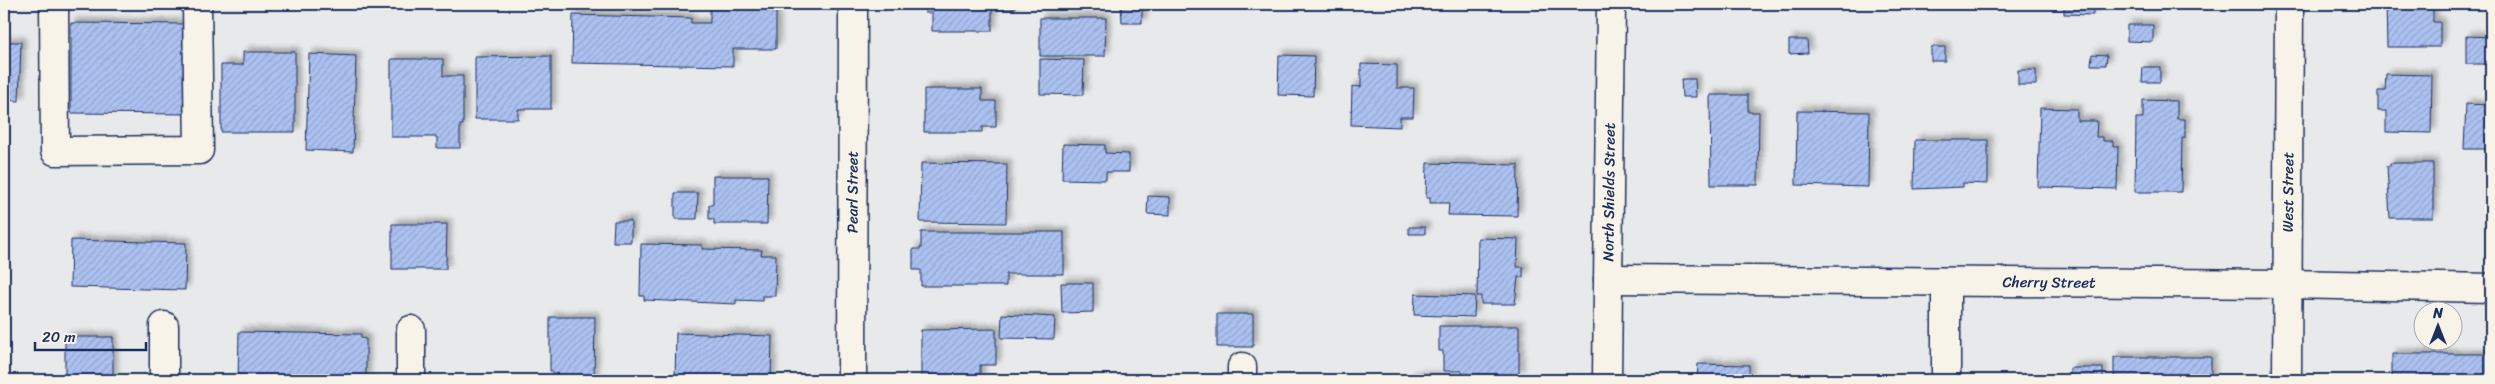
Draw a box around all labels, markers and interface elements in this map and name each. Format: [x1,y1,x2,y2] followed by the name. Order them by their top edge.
[1595,122,1623,262] street label: North Shields Street
[839,150,866,233] street label: Pearl Street
[2275,151,2301,232] street label: West Street
[2002,269,2096,296] street label: Cherry Street
[2432,301,2443,326] text: N
[2412,302,2462,352] north arrow
[35,319,146,351] scale bar
[42,324,76,350] text: 20 m

